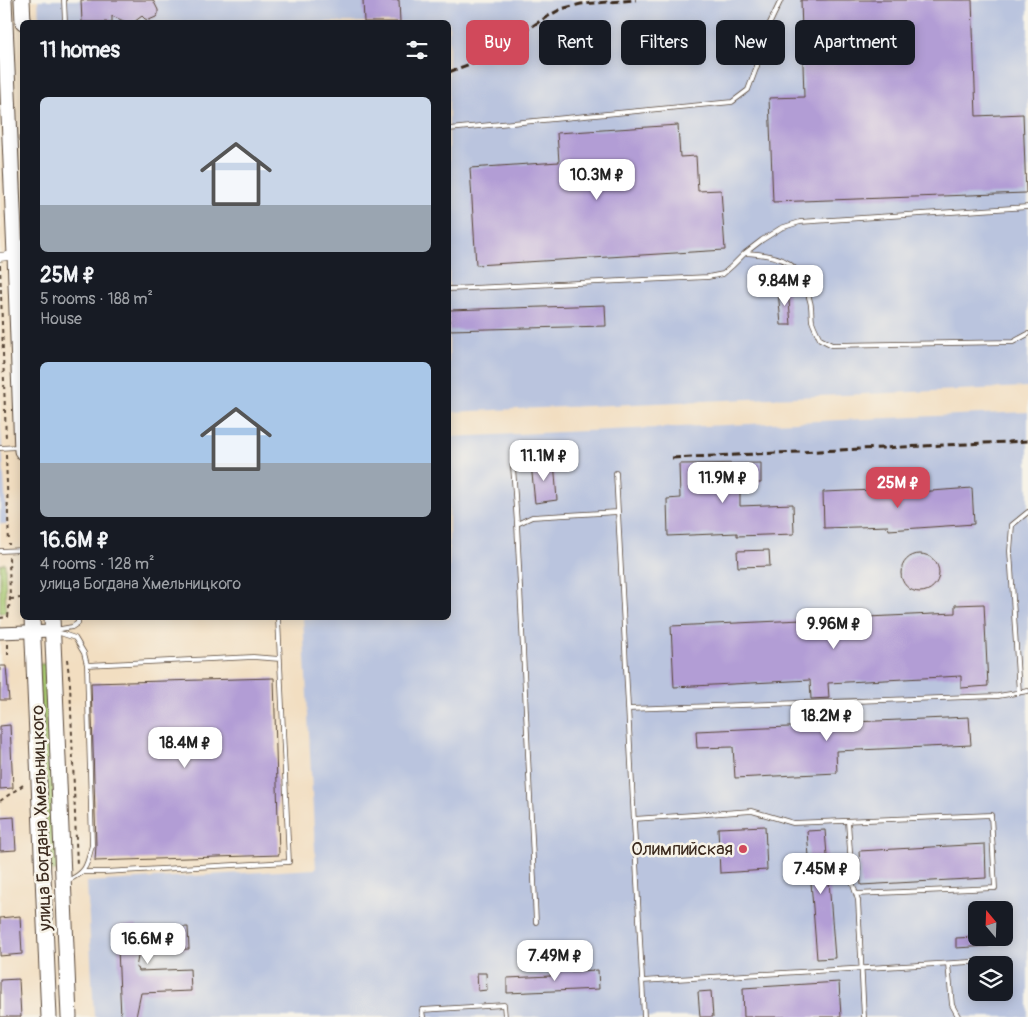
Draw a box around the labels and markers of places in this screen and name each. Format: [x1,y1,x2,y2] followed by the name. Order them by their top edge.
[551,158,643,201] pin: 10.3M ₽
[739,264,831,307] pin: 9.84M ₽
[498,440,590,482] pin: 11.1M ₽
[677,462,769,504] pin: 11.9M ₽
[863,466,933,509] pin: 25M ₽
[788,608,880,650] pin: 9.96M ₽
[781,700,873,742] pin: 18.2M ₽
[139,726,231,769] pin: 18.4M ₽
[631,838,733,861] place label: Олимпийская
[737,843,749,855] marker: Олимпийская
[775,852,867,895] pin: 7.45M ₽
[102,922,194,965] pin: 16.6M ₽
[509,940,601,982] pin: 7.49M ₽

